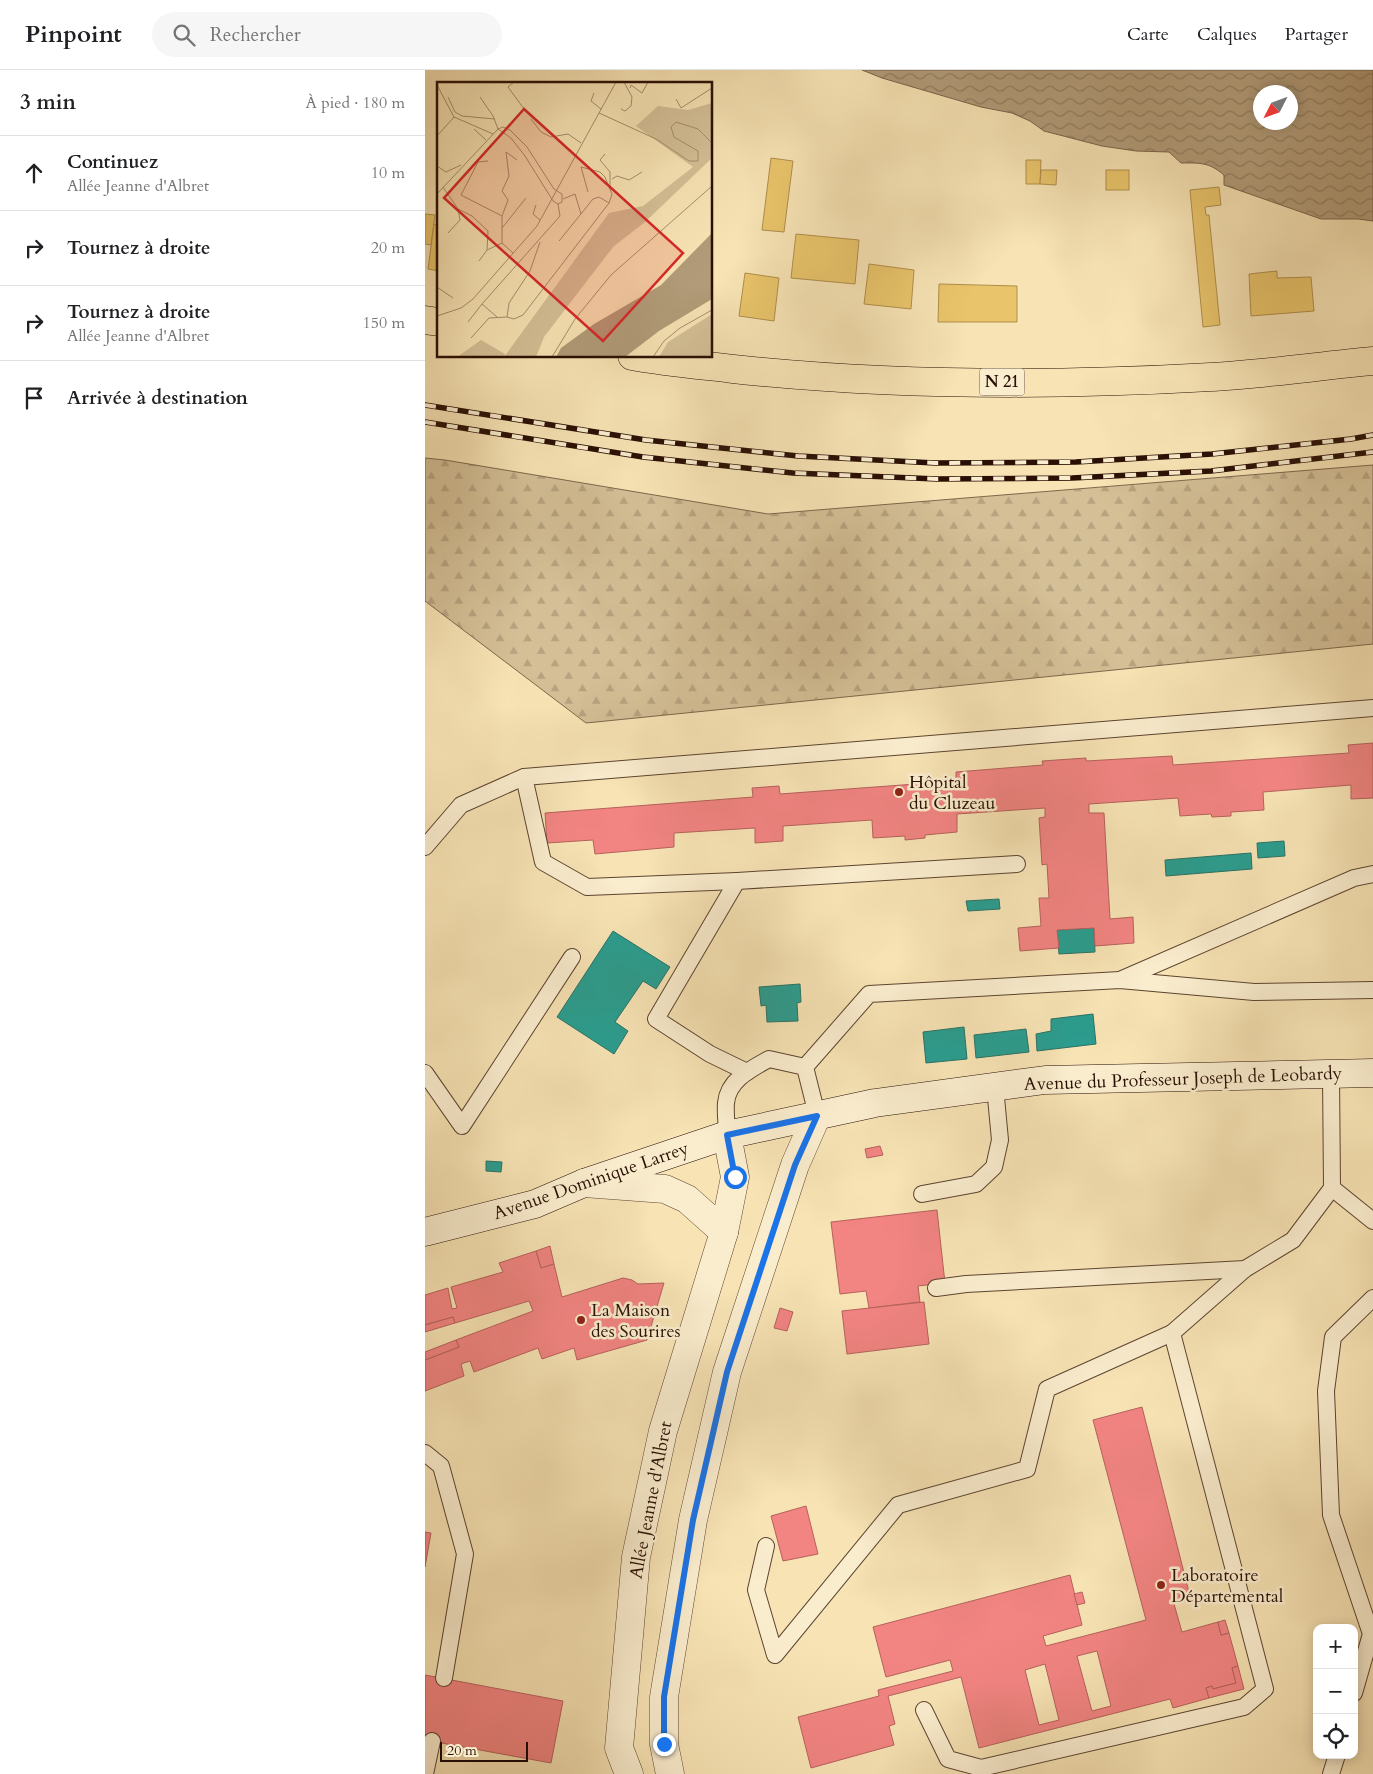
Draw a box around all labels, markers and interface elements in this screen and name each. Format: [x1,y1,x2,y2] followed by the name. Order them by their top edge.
[152,12,502,57] search box
[25,18,122,51] text: Pinpoint
[170,21,198,49] icon: search
[210,22,301,48] text: Rechercher
[1127,22,1169,47] text: Carte
[1197,22,1257,47] text: Calques
[1285,22,1348,47] text: Partager
[437,82,713,358] inset map
[1253,85,1298,130] north arrow
[20,88,76,117] text: 3 min
[305,92,405,114] text: À pied · 180 m
[67,149,158,175] text: Continuez
[20,159,48,187] icon: ahead
[371,162,405,184] text: 10 m
[67,175,209,197] text: Allée Jeanne d'Albret
[20,234,48,262] icon: right
[67,235,210,261] text: Tournez à droite
[371,237,405,259] text: 20 m
[67,299,210,325] text: Tournez à droite
[20,309,48,337] icon: right
[363,312,405,334] text: 150 m
[67,325,209,347] text: Allée Jeanne d'Albret
[979,368,1025,396] road number: N 21
[20,384,48,412] icon: arrive
[67,385,248,411] text: Arrivée à destination
[909,770,996,816] place label: Hôpital du Cluzeau
[893,786,905,798] marker: Hôpital du Cluzeau
[1023,1061,1343,1097] street label: Avenue du Professeur Joseph de Leobardy
[490,1136,693,1226] street label: Avenue Dominique Larrey
[724,1166,747,1189] route start
[591,1298,681,1344] place label: La Maison des Sourires
[575,1314,587,1326] marker: La Maison des Sourires
[623,1419,679,1581] street label: Allée Jeanne d'Albret
[1171,1563,1284,1609] place label: Laboratoire Départemental
[1155,1579,1167,1591] marker: Laboratoire Départemental
[1313,1624,1358,1759] map controls
[1313,1624,1358,1669] button: +
[1313,1669,1358,1714] button: −
[1313,1714,1358,1759] button: locate
[653,1733,676,1756] route end
[440,1739,527,1762] scale bar
[447,1741,477,1760] text: 20 m

